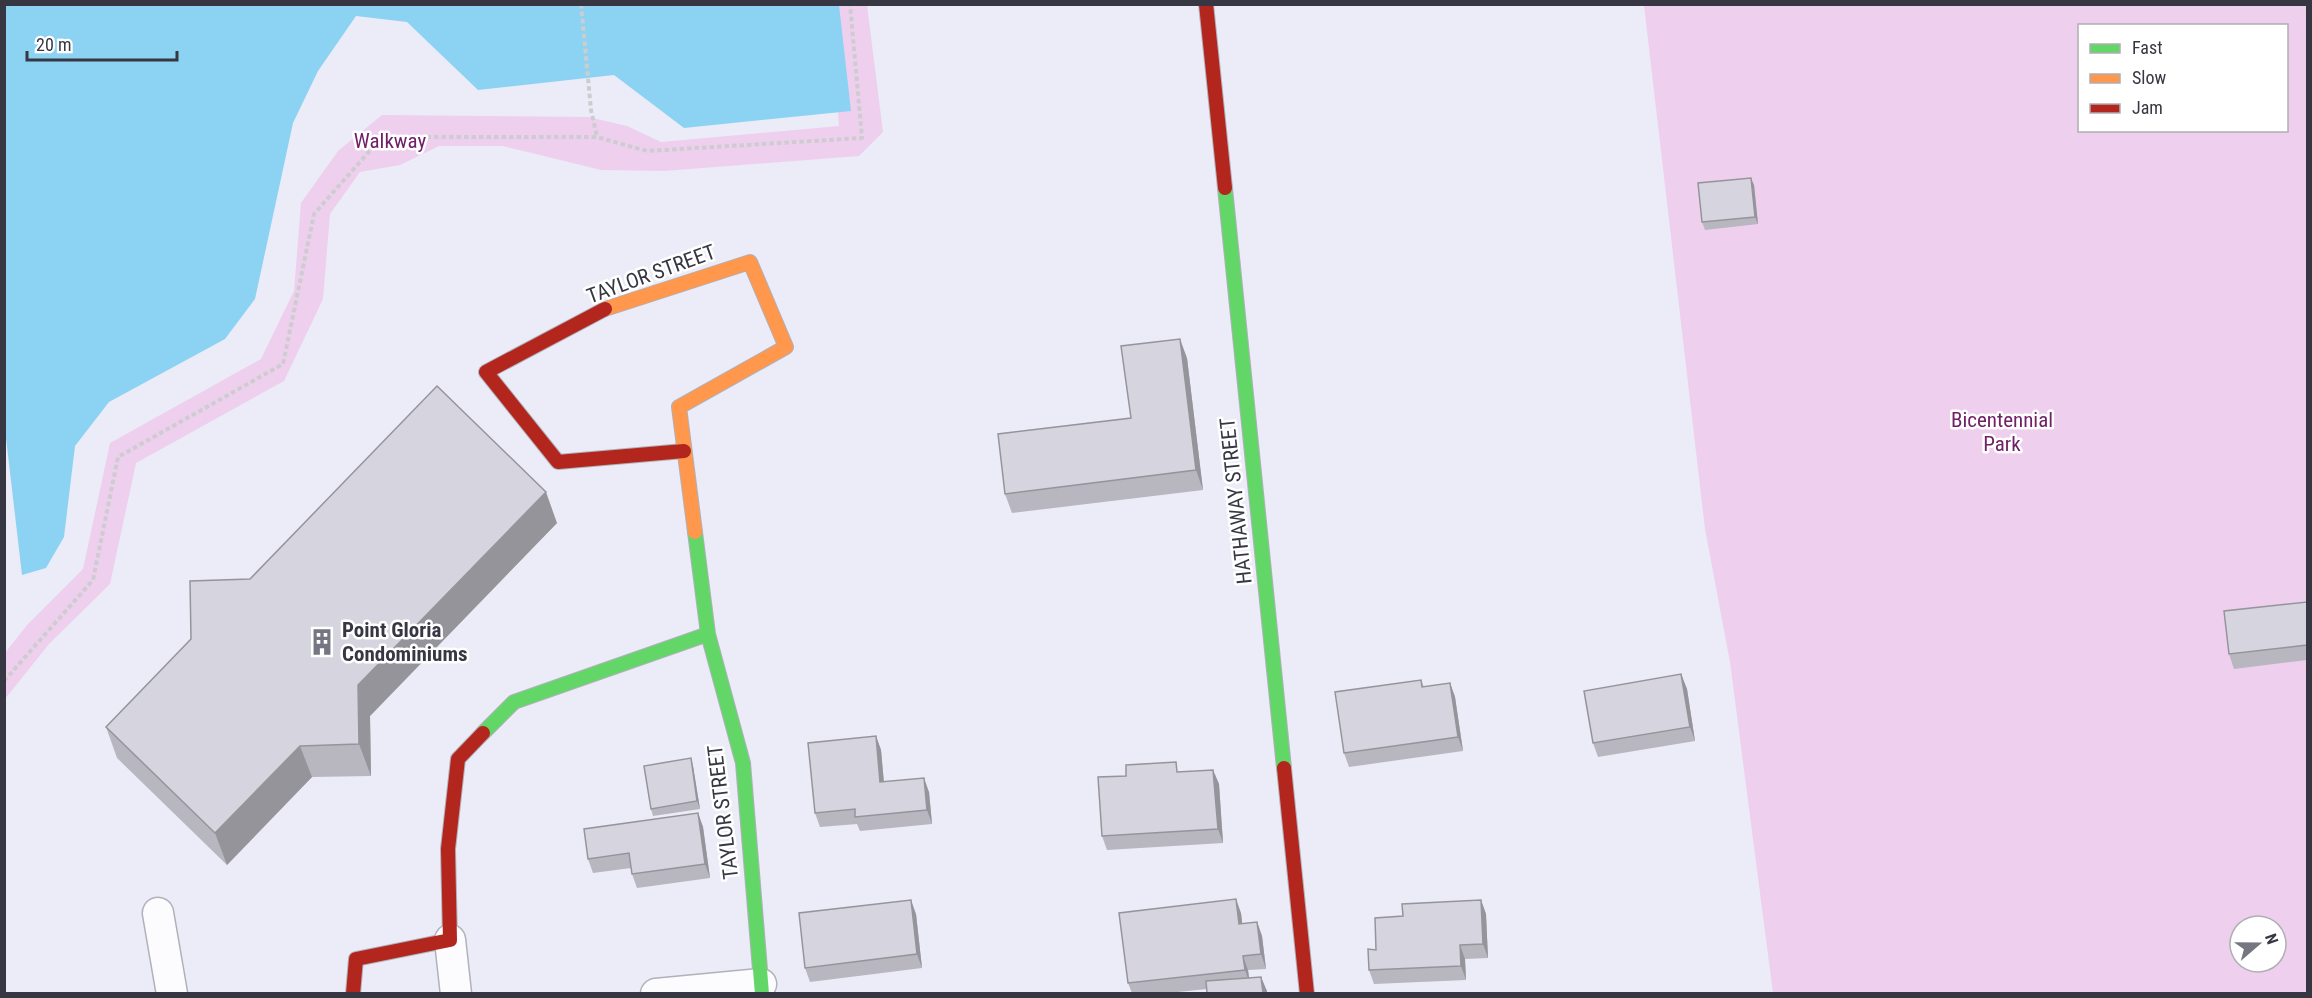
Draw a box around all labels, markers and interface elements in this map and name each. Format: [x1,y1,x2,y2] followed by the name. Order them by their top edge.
[27,24,177,62] scale bar
[2078,24,2288,132] legend
[36,34,71,55] text: 20 m
[2132,37,2163,58] text: Fast
[2132,67,2167,88] text: Slow
[2132,97,2163,118] text: Jam
[354,129,426,153] park label: Walkway
[583,240,719,308] street label: TAYLOR STREET
[1951,408,2053,456] park label: Bicentennial Park
[1215,417,1257,585] street label: HATHAWAY STREET
[342,618,468,666] place label: Point Gloria Condominiums
[307,627,337,657] building icon: Point Gloria Condominiums
[703,743,743,881] street label: TAYLOR STREET
[2228,914,2288,974] north arrow
[2261,931,2282,947] text: N

